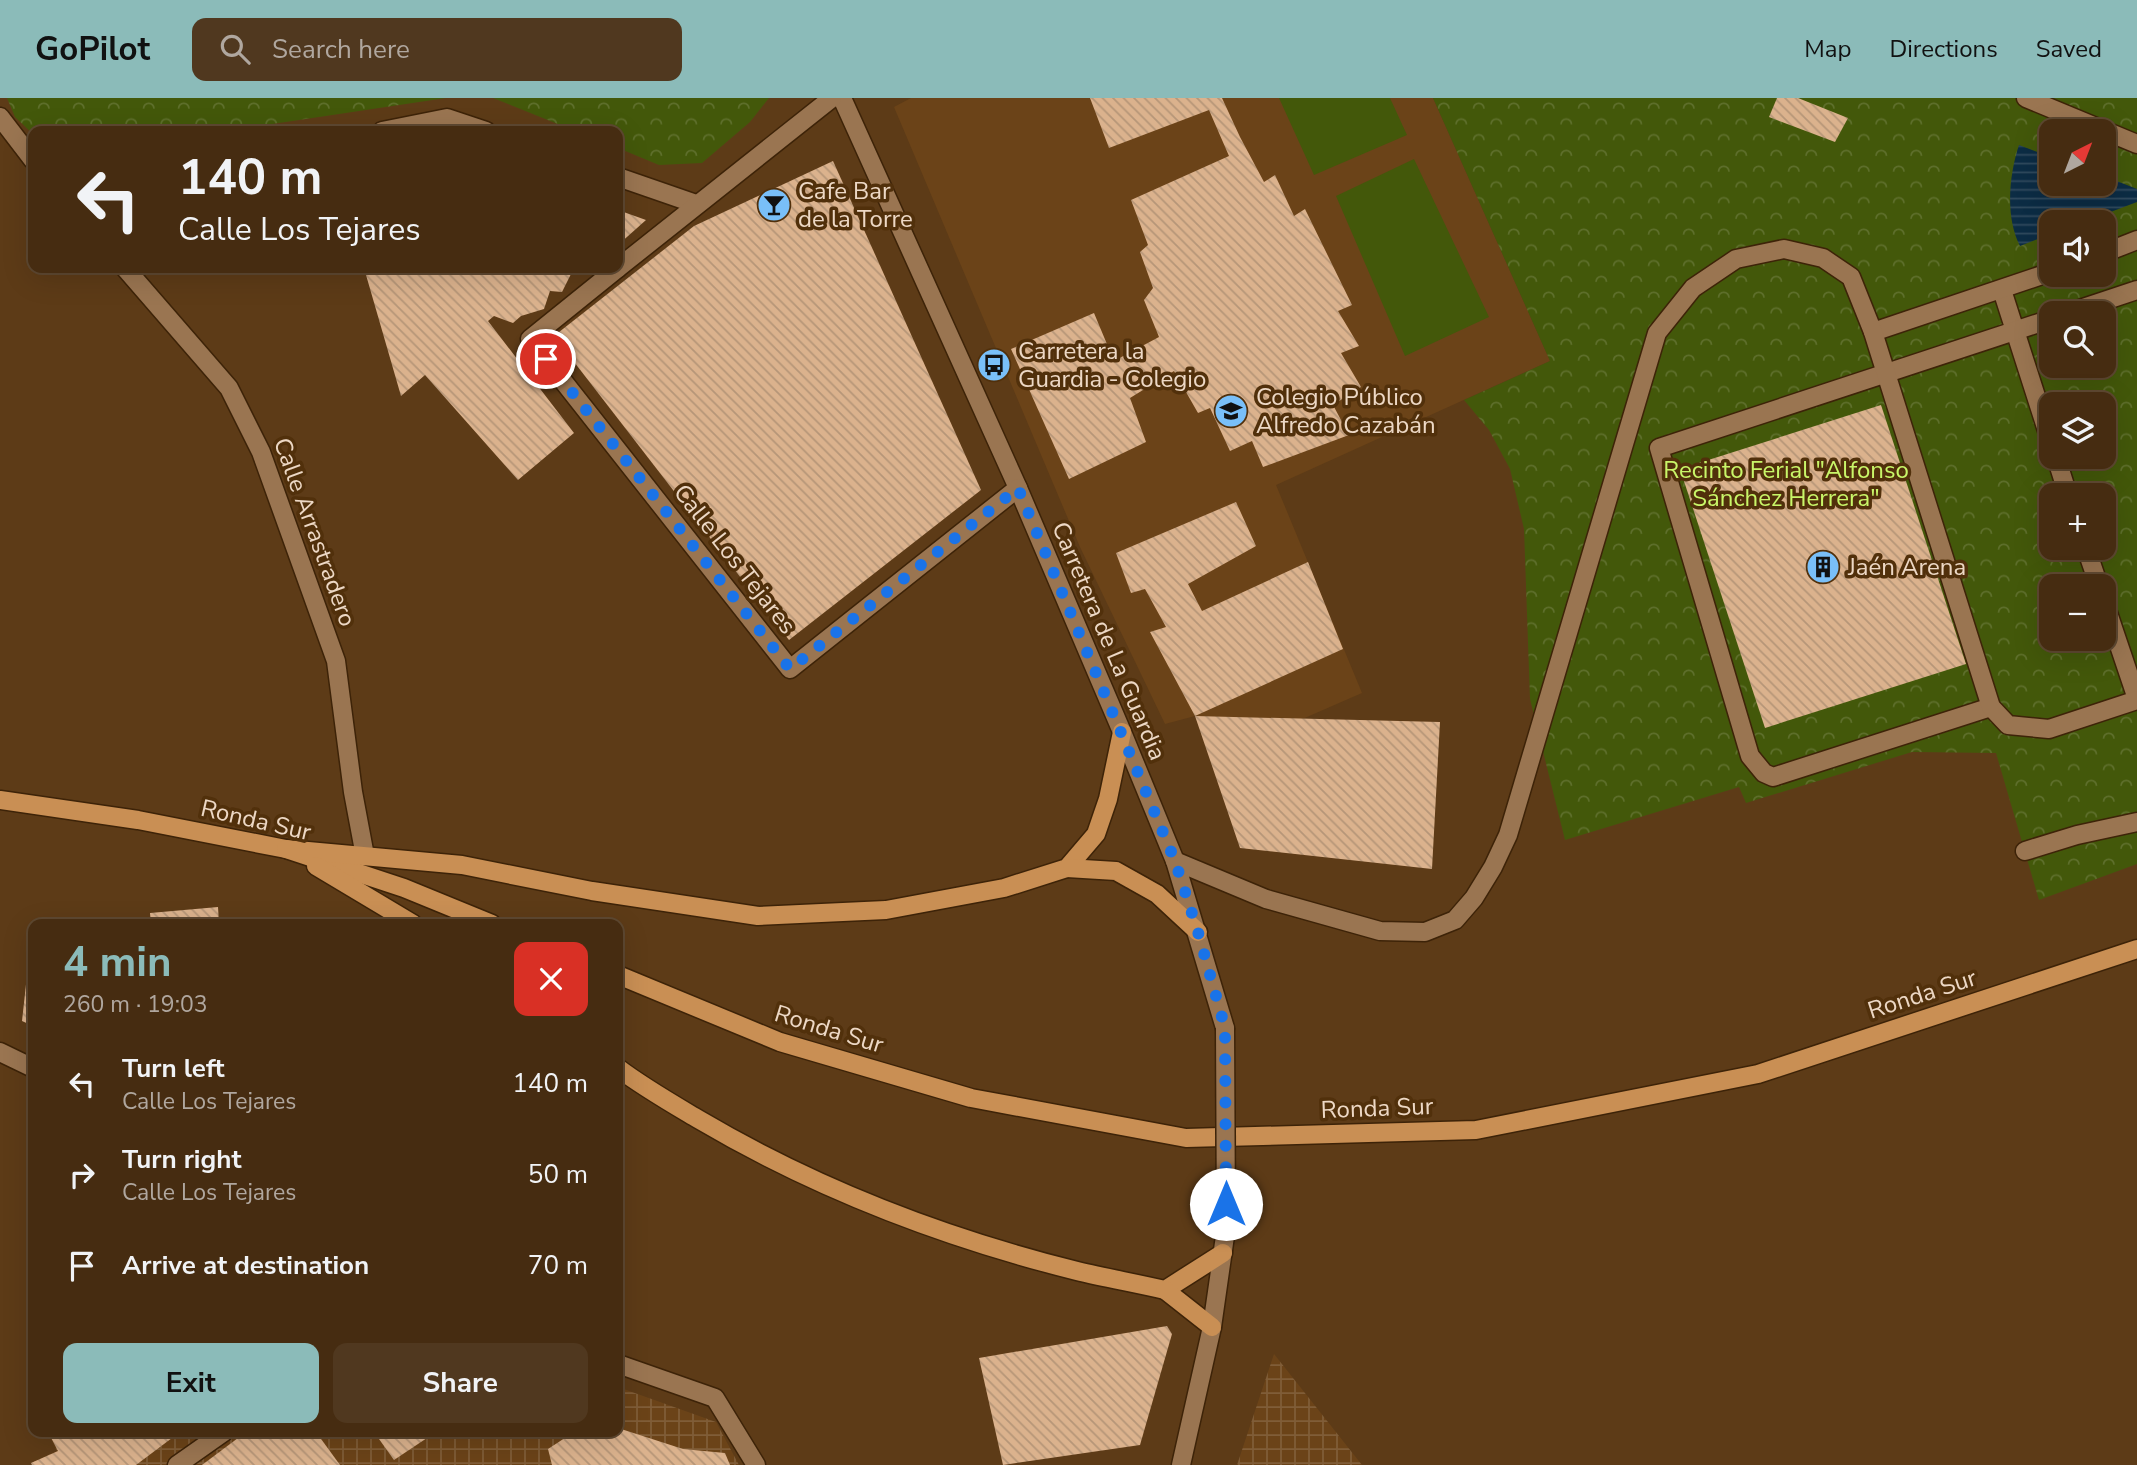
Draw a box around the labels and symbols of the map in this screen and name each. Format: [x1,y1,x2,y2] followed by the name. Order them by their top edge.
[2039,119,2116,196] north arrow
[798,175,913,235] place label: Cafe Bar de la Torre
[755,186,793,224] bar icon: Cafe Bar de la Torre
[516,329,576,389] pin
[1018,335,1206,395] place label: Carretera la Guardia - Colegio
[975,346,1013,384] bus stop icon: Carretera la Guardia - Colegio
[1256,381,1436,441] place label: Colegio Público Alfredo Cazabán
[1212,392,1250,430] school or university icon: Colegio Público Alfredo Cazabán
[266,433,364,631] street label: Calle Arrastradero
[1663,454,1909,514] park label: Recinto Ferial "Alfonso Sánchez Herrera"
[666,477,804,641] street label: Calle Los Tejares
[1044,517,1174,765] street label: Carretera de La Guardia
[1804,548,1842,586] building icon: Jaén Arena
[1847,551,1966,583] place label: Jaén Arena
[198,792,315,848] street label: Ronda Sur
[1864,961,1981,1027] street label: Ronda Sur
[771,997,888,1061] street label: Ronda Sur
[1320,1090,1434,1126] street label: Ronda Sur
[1189,1167,1263,1241] position arrow

